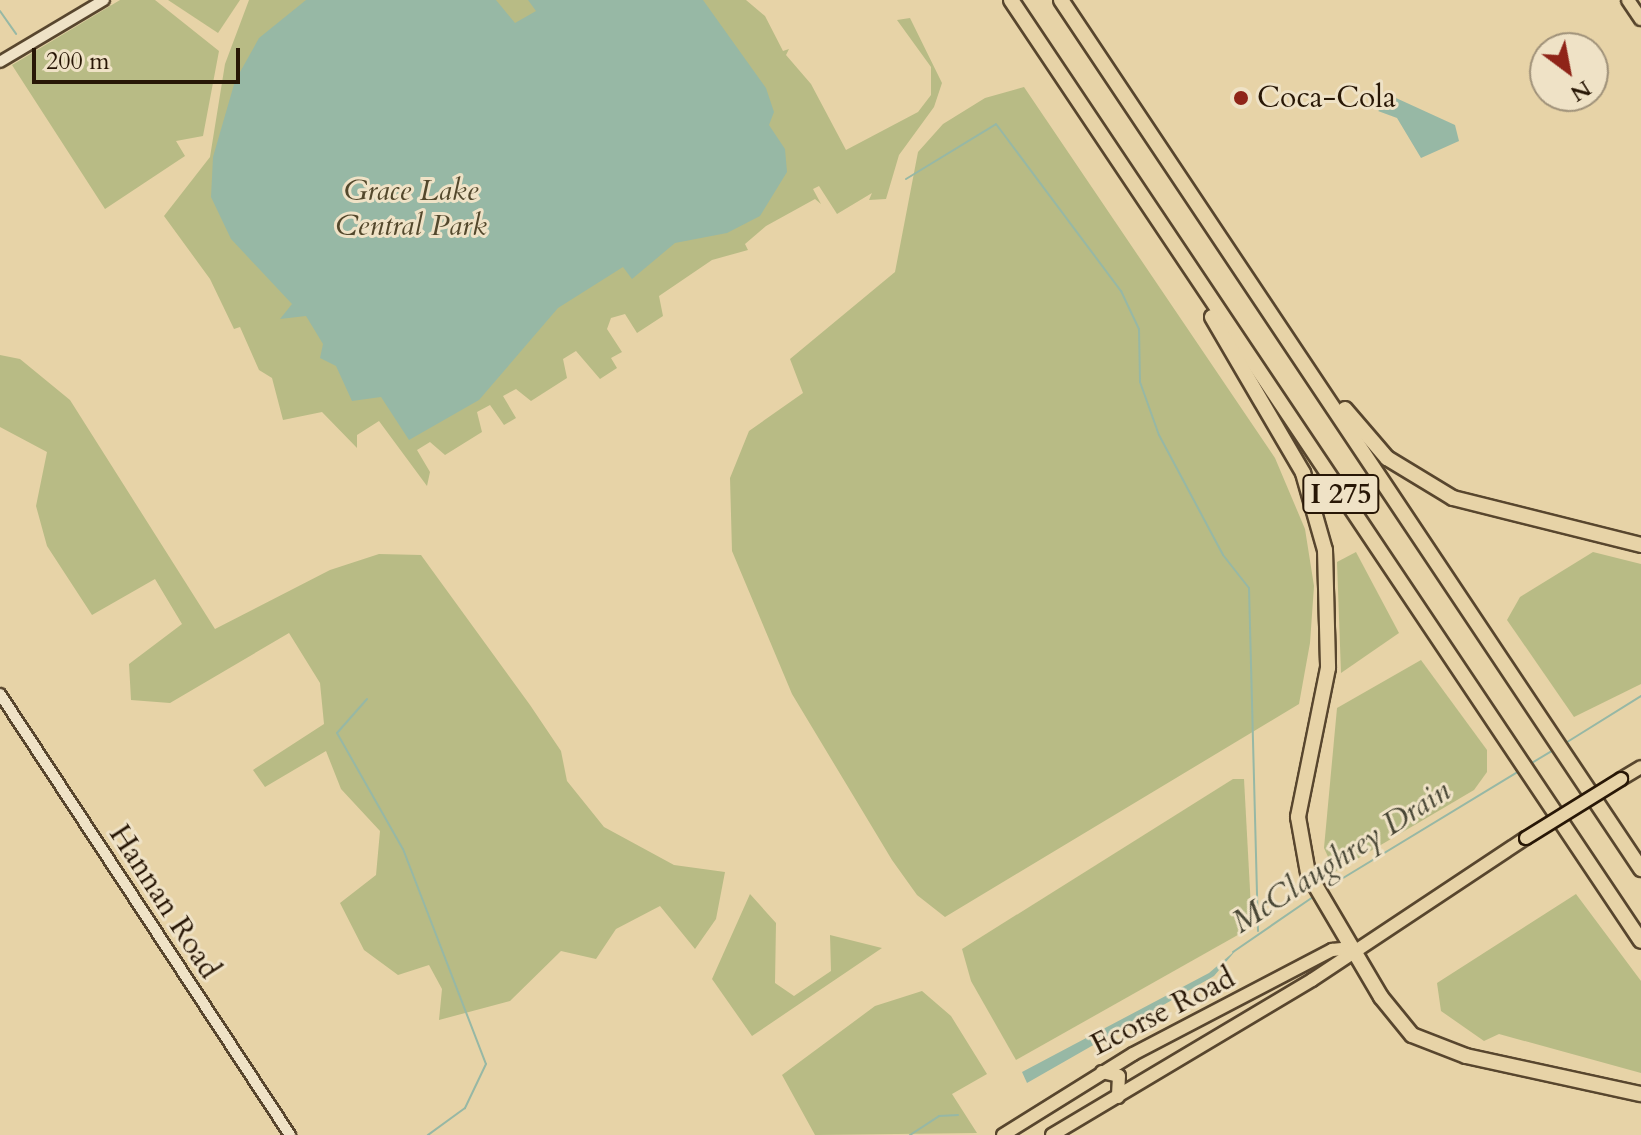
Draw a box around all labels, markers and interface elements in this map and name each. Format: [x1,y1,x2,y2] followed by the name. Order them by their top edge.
[36,32,244,82] scale bar
[1529,32,1609,112] north arrow
[46,45,110,78] text: 200 m
[1565,73,1597,108] text: N
[1257,80,1396,116] place label: Coca-Cola
[1232,89,1250,107] marker: Coca-Cola
[335,173,487,244] park label: Grace Lake Central Park
[1301,470,1381,518] road number: I 275
[1225,772,1457,942] water label: McClaughrey Drain
[101,818,227,986] street label: Hannan Road
[1085,960,1241,1064] street label: Ecorse Road

